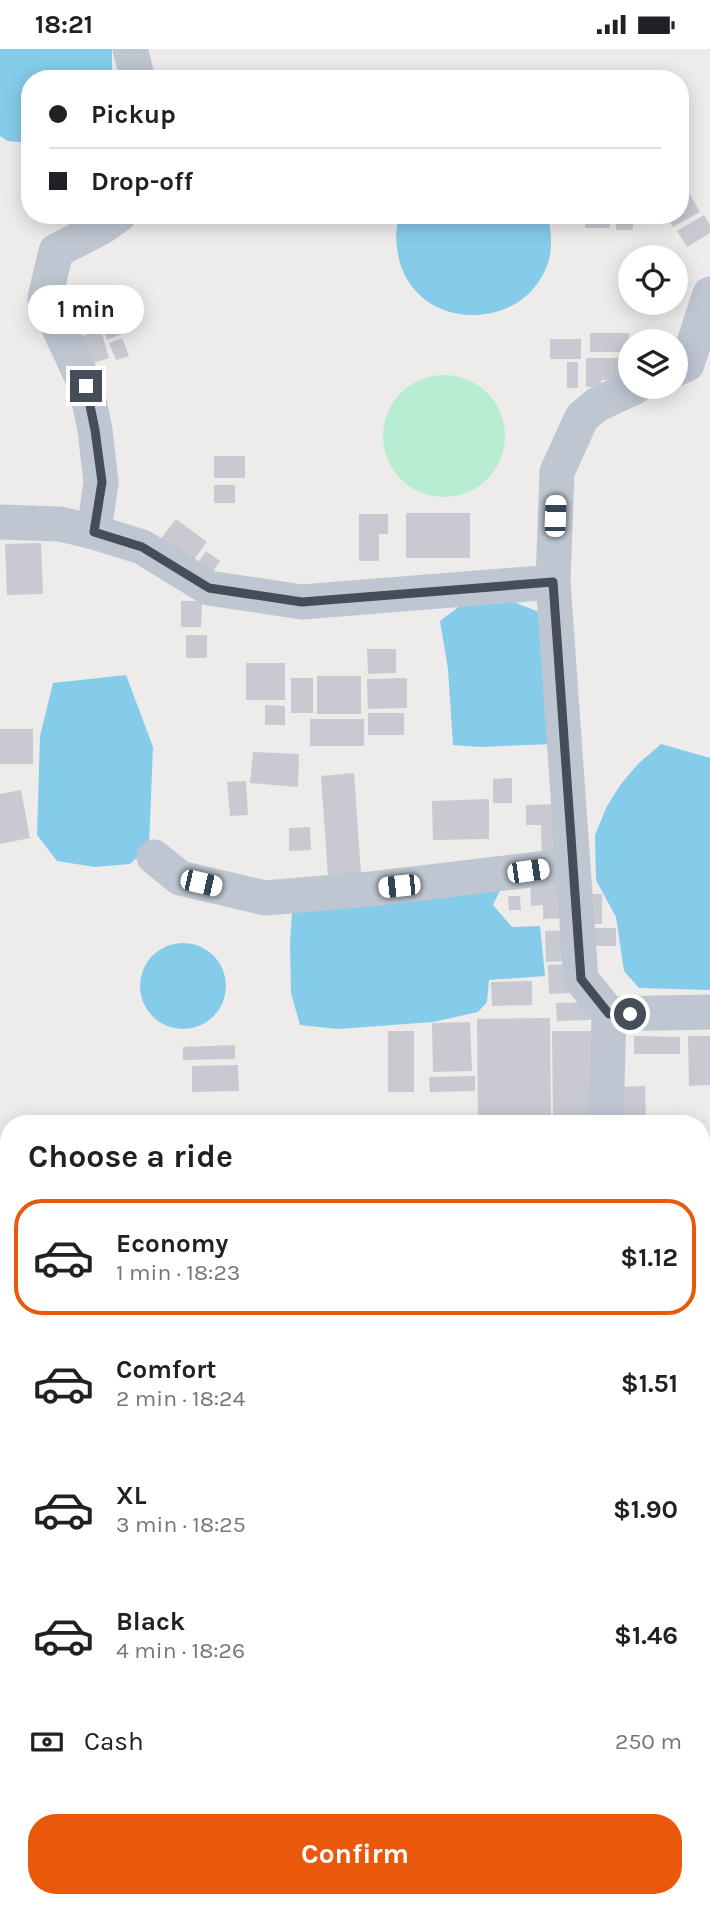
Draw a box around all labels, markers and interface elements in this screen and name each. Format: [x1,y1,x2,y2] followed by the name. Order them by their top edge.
[35,9,93,40] text: 18:21
[91,99,176,130] text: Pickup
[91,166,193,197] text: Drop-off
[618,245,688,399] map controls
[618,245,688,315] button: locate
[28,285,144,333] callout: 1 min
[57,296,115,323] text: 1 min
[618,329,688,399] button: layers
[70,370,102,402] route end
[544,495,567,537] car
[506,858,551,884] car
[179,868,224,898] car
[378,873,421,899] car
[614,998,646,1030] route start
[28,1138,233,1175] text: Choose a ride
[32,1226,95,1289] icon: car
[116,1228,228,1259] text: Economy
[620,1242,678,1273] text: $1.12
[116,1259,240,1286] text: 1 min · 18:23
[32,1352,95,1415] icon: car
[116,1354,217,1385] text: Comfort
[621,1368,678,1399] text: $1.51
[116,1385,245,1412] text: 2 min · 18:24
[32,1478,95,1541] icon: car
[116,1480,147,1511] text: XL
[613,1494,678,1525] text: $1.90
[116,1511,246,1538] text: 3 min · 18:25
[32,1604,95,1667] icon: car
[116,1606,185,1637] text: Black
[614,1620,678,1651] text: $1.46
[116,1637,245,1664] text: 4 min · 18:26
[28,1723,66,1761] icon: cash
[84,1726,144,1757] text: Cash
[615,1728,682,1755] text: 250 m
[28,1814,682,1894] button: Confirm

